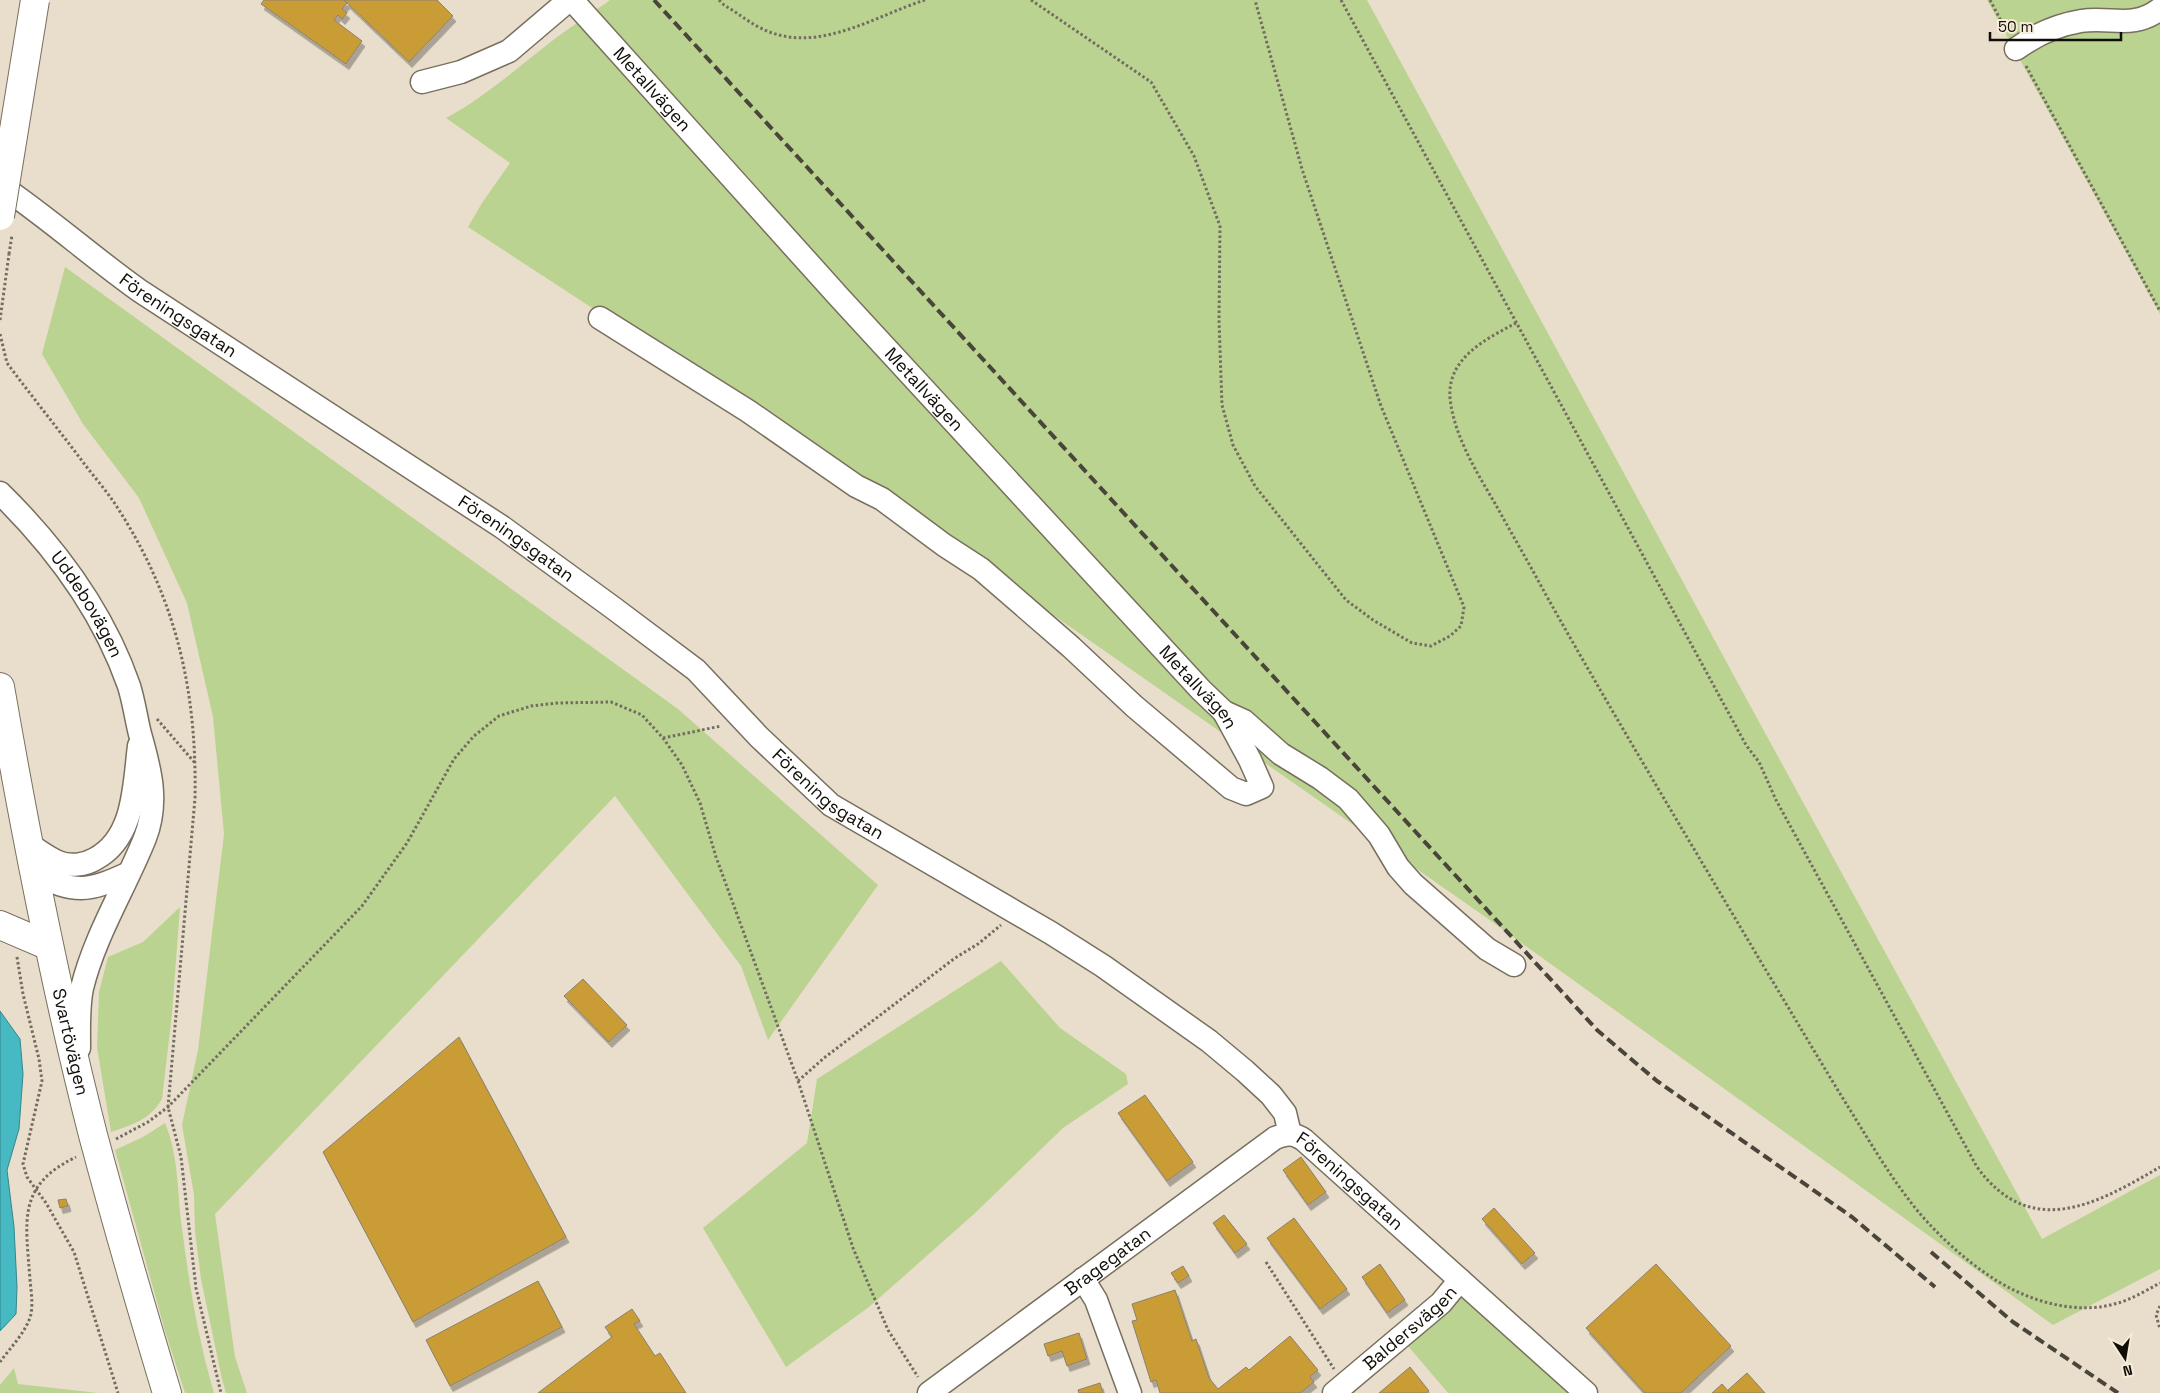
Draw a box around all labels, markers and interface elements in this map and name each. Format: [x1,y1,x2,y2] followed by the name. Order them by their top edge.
[1990,10,2121,42] scale bar
[1998,17,2033,36] text: 50 m
[609,42,697,136] street label: Metallvägen
[115,268,242,362] street label: Föreningsgatan
[880,342,969,436] street label: Metallvägen
[454,490,579,587] street label: Föreningsgatan
[46,546,128,661] street label: Uddebovägen
[1154,640,1243,733] street label: Metallvägen
[767,743,888,844] street label: Föreningsgatan
[48,986,95,1098] street label: Svartövägen
[1292,1126,1409,1235] street label: Föreningsgatan
[1060,1221,1155,1300] street label: Bragegatan
[1358,1281,1462,1375] street label: Baldersvägen
[2100,1333,2150,1383] north arrow
[2121,1361,2134,1380] text: N

